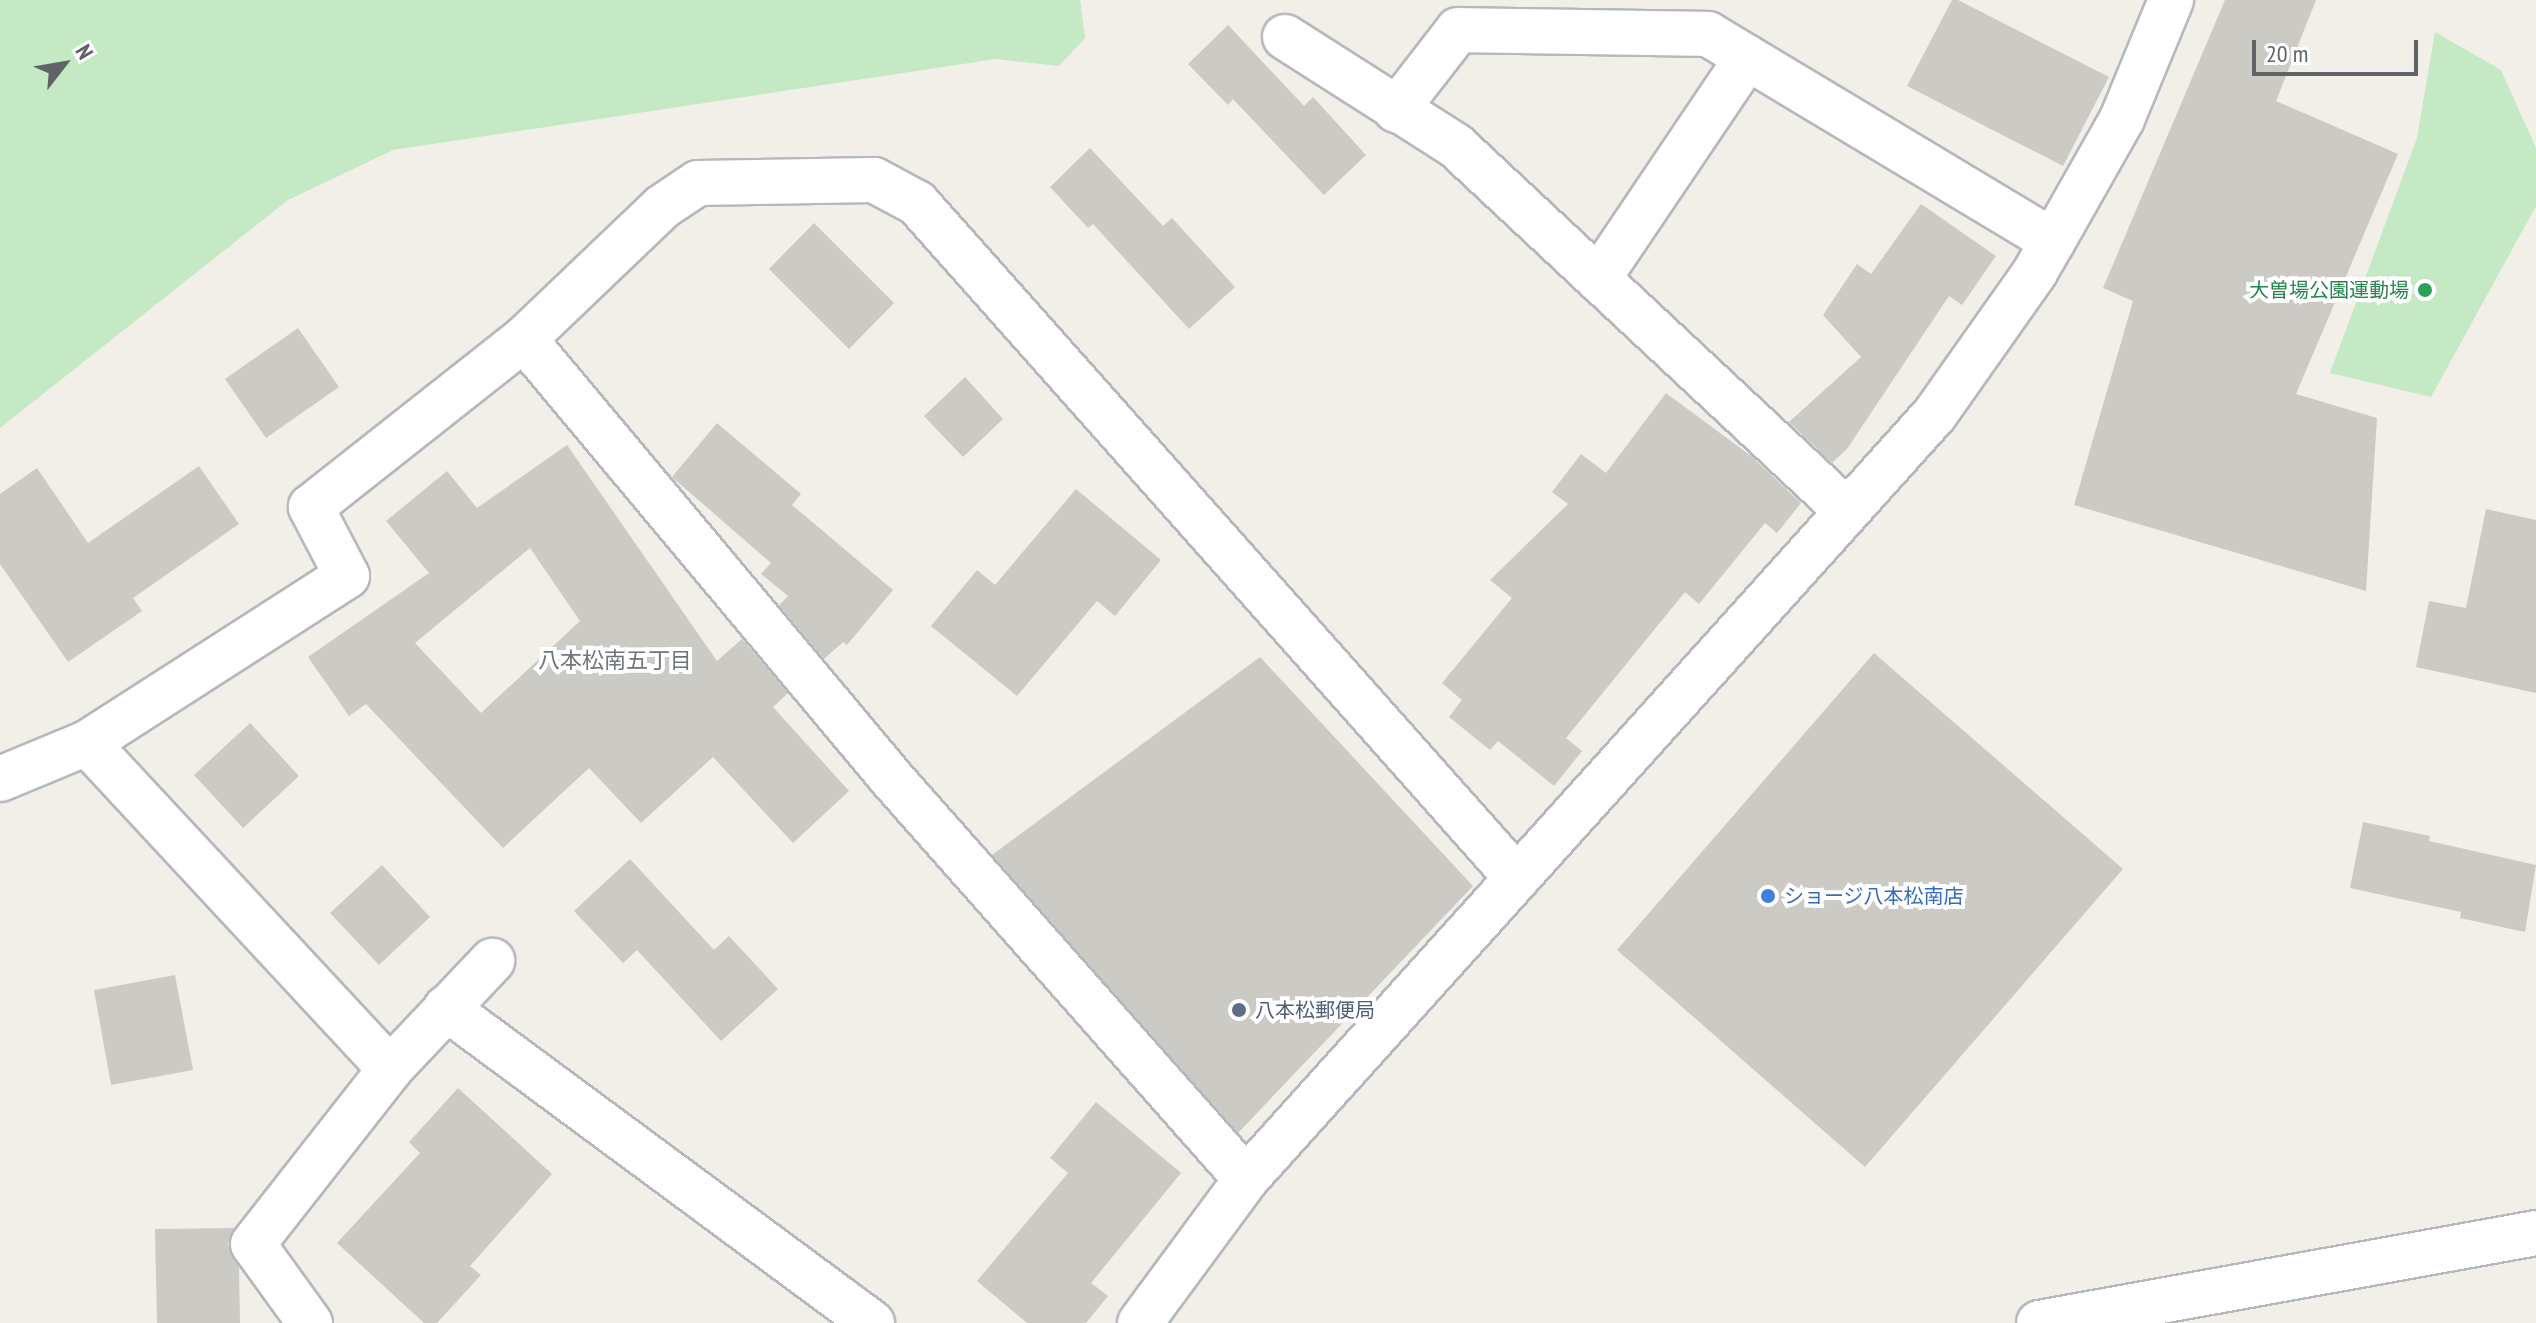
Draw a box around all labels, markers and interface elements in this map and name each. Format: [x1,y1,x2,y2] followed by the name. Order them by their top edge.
[24,24,104,104] north arrow
[2256,24,2422,74] scale bar
[2266,38,2308,69] text: 20 m
[70,39,100,64] text: N
[2249,278,2409,302] place label: 大曽場公園運動場
[2416,281,2434,299] marker: 大曽場公園運動場
[538,648,692,674] district label: 八本松南五丁目
[1784,884,1964,908] place label: ショージ八本松南店
[1759,887,1777,905] marker: ショージ八本松南店
[1255,998,1375,1022] place label: 八本松郵便局
[1230,1001,1248,1019] marker: 八本松郵便局

